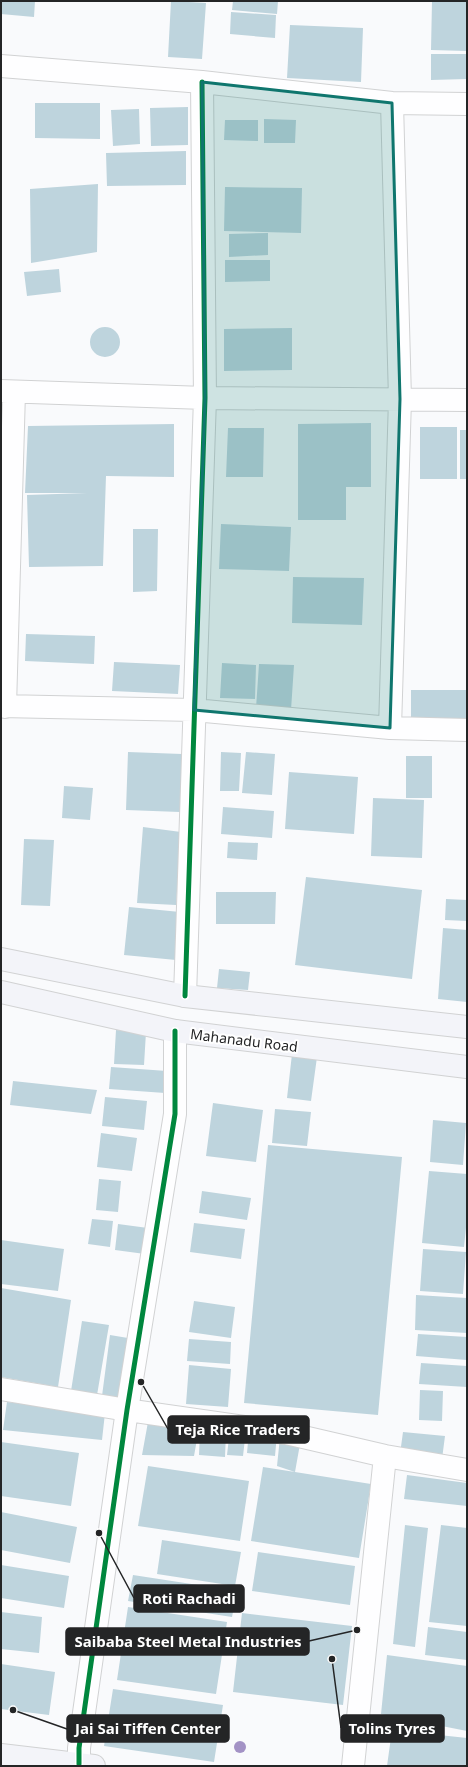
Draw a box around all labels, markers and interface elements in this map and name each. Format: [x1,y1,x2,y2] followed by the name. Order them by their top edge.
[189,1024,299,1056] street label: Mahanadu Road
[168,1416,309,1443] callout: Teja Rice Traders
[176,1419,300,1439] text: Teja Rice Traders
[134,1585,244,1612] callout: Roti Rachadi
[142,1588,236,1608] text: Roti Rachadi
[66,1628,309,1655] callout: Saibaba Steel Metal Industries
[74,1631,302,1651] text: Saibaba Steel Metal Industries
[67,1715,229,1742] callout: Jai Sai Tiffen Center
[341,1715,444,1742] callout: Tolins Tyres
[73,1718,221,1738] text: Jai Sai Tiffen Center
[349,1718,435,1738] text: Tolins Tyres

